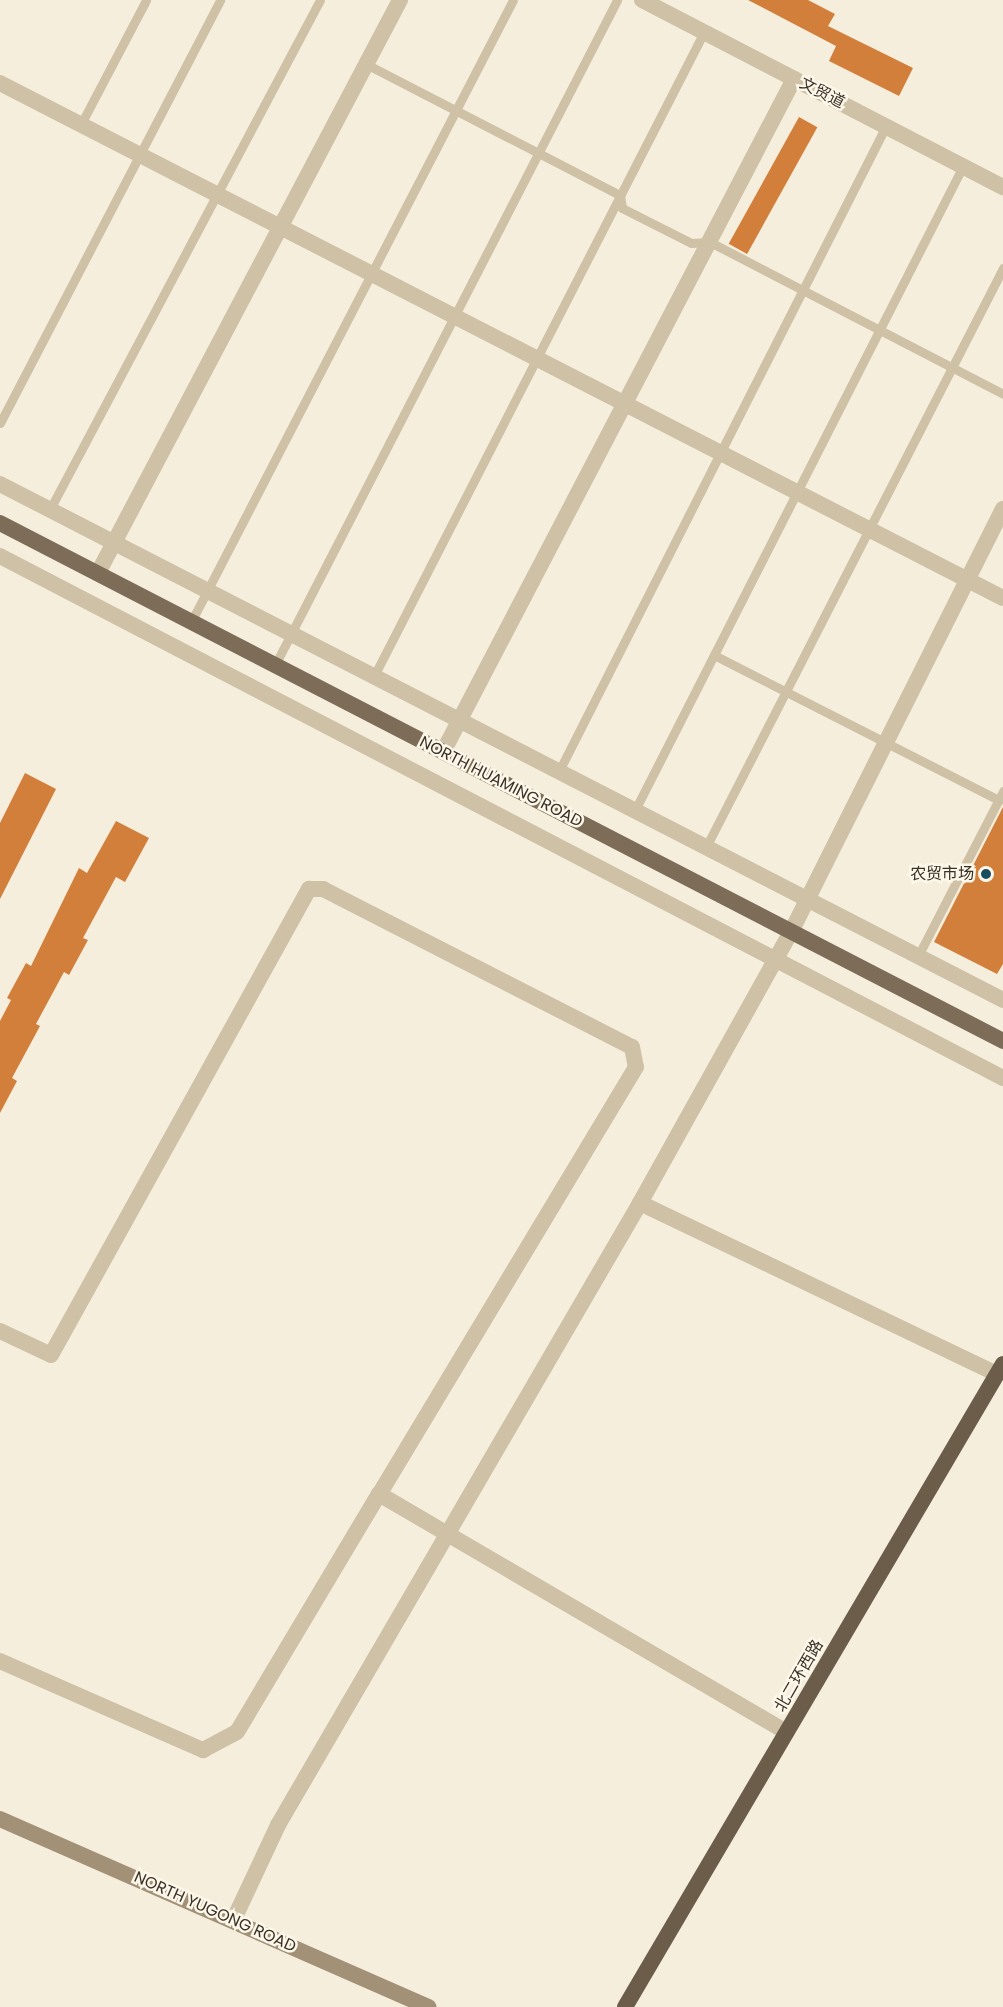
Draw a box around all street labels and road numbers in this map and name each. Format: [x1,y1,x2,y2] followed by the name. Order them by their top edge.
[796,74,848,112] street label: 文贸道
[416,733,586,831] street label: NORTH HUAMING ROAD
[771,1637,827,1715] street label: 北二环西路
[131,1868,299,1956] street label: NORTH YUGONG ROAD

